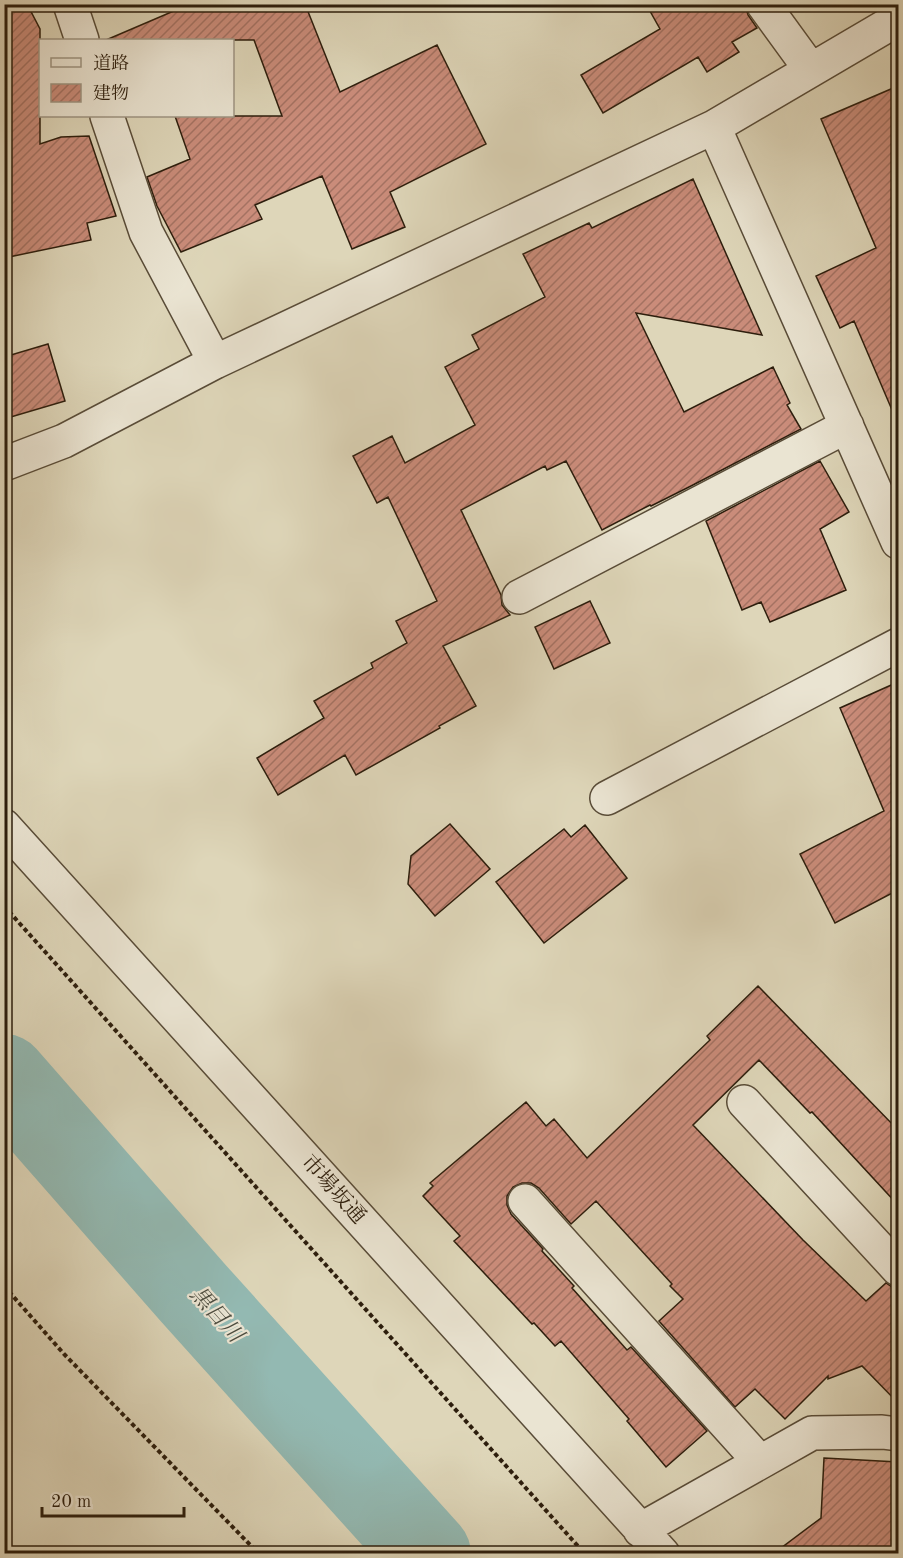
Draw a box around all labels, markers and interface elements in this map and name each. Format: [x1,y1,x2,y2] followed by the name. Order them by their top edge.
[39,39,234,117] legend
[93,53,129,73] text: 道路
[93,83,129,103] text: 建物
[297,1150,370,1228] street label: 市場坂通
[186,1282,249,1348] water label: 黒目川
[42,1480,184,1518] scale bar
[51,1493,91,1511] text: 20 m

